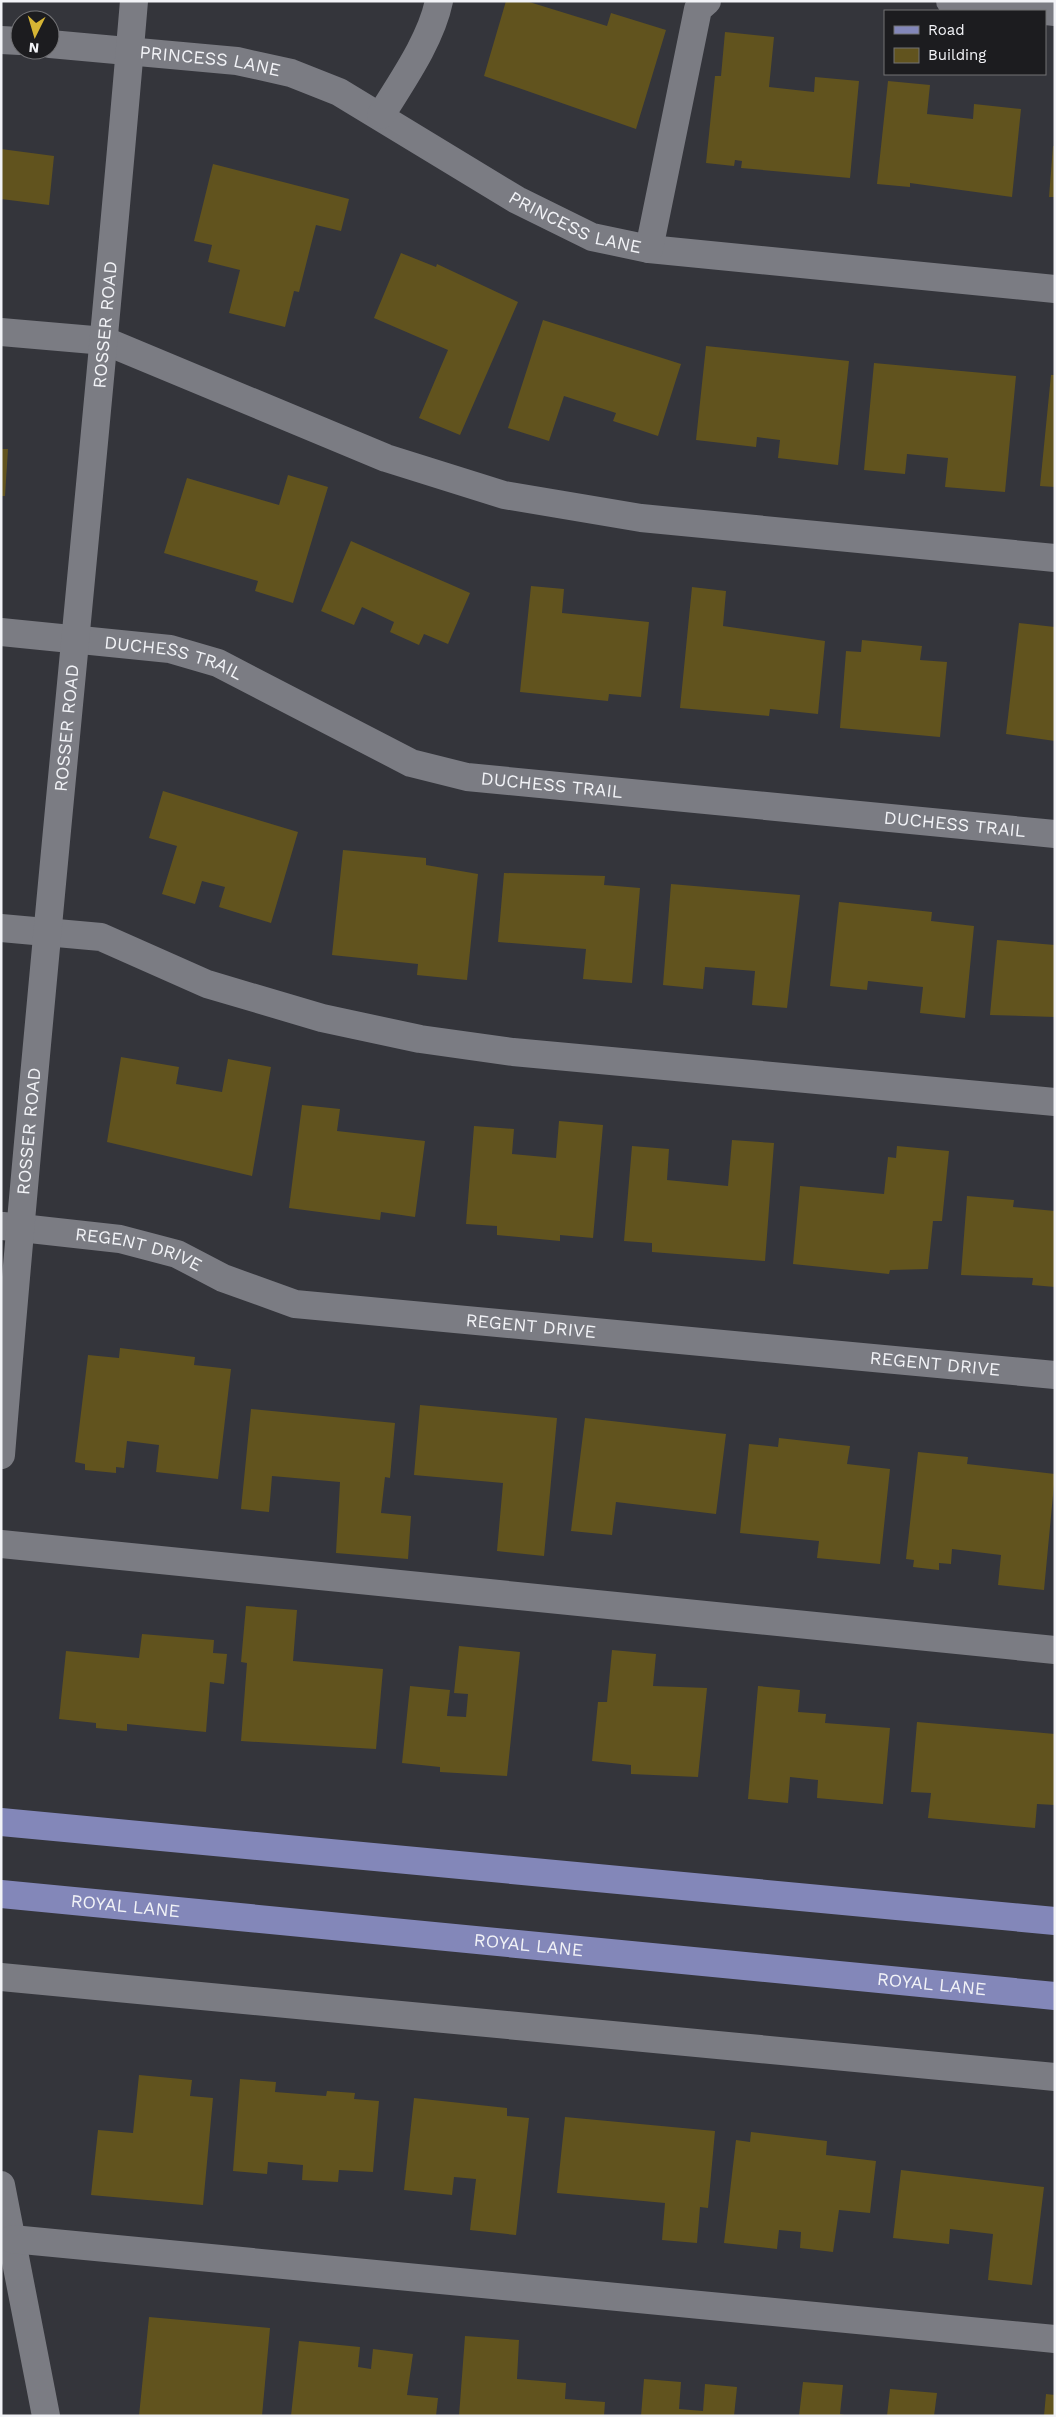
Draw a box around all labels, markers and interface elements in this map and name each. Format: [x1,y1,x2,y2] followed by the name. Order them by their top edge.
[10,10,60,60] north arrow
[884,10,1046,75] legend
[928,21,965,39] text: Road
[28,40,40,56] text: N
[139,41,283,80] street label: PRINCESS LANE
[928,46,986,64] text: Building
[505,187,644,257] street label: PRINCESS LANE
[88,260,121,389] street label: ROSSER ROAD
[103,631,247,684] street label: DUCHESS TRAIL
[50,663,83,793] street label: ROSSER ROAD
[480,767,624,802] street label: DUCHESS TRAIL
[883,806,1027,841] street label: DUCHESS TRAIL
[12,1067,45,1196] street label: ROSSER ROAD
[74,1223,206,1275] street label: REGENT DRIVE
[465,1309,597,1342] street label: REGENT DRIVE
[869,1347,1001,1380] street label: REGENT DRIVE
[70,1890,181,1921] street label: ROYAL LANE
[473,1929,584,1960] street label: ROYAL LANE
[876,1968,987,1999] street label: ROYAL LANE

